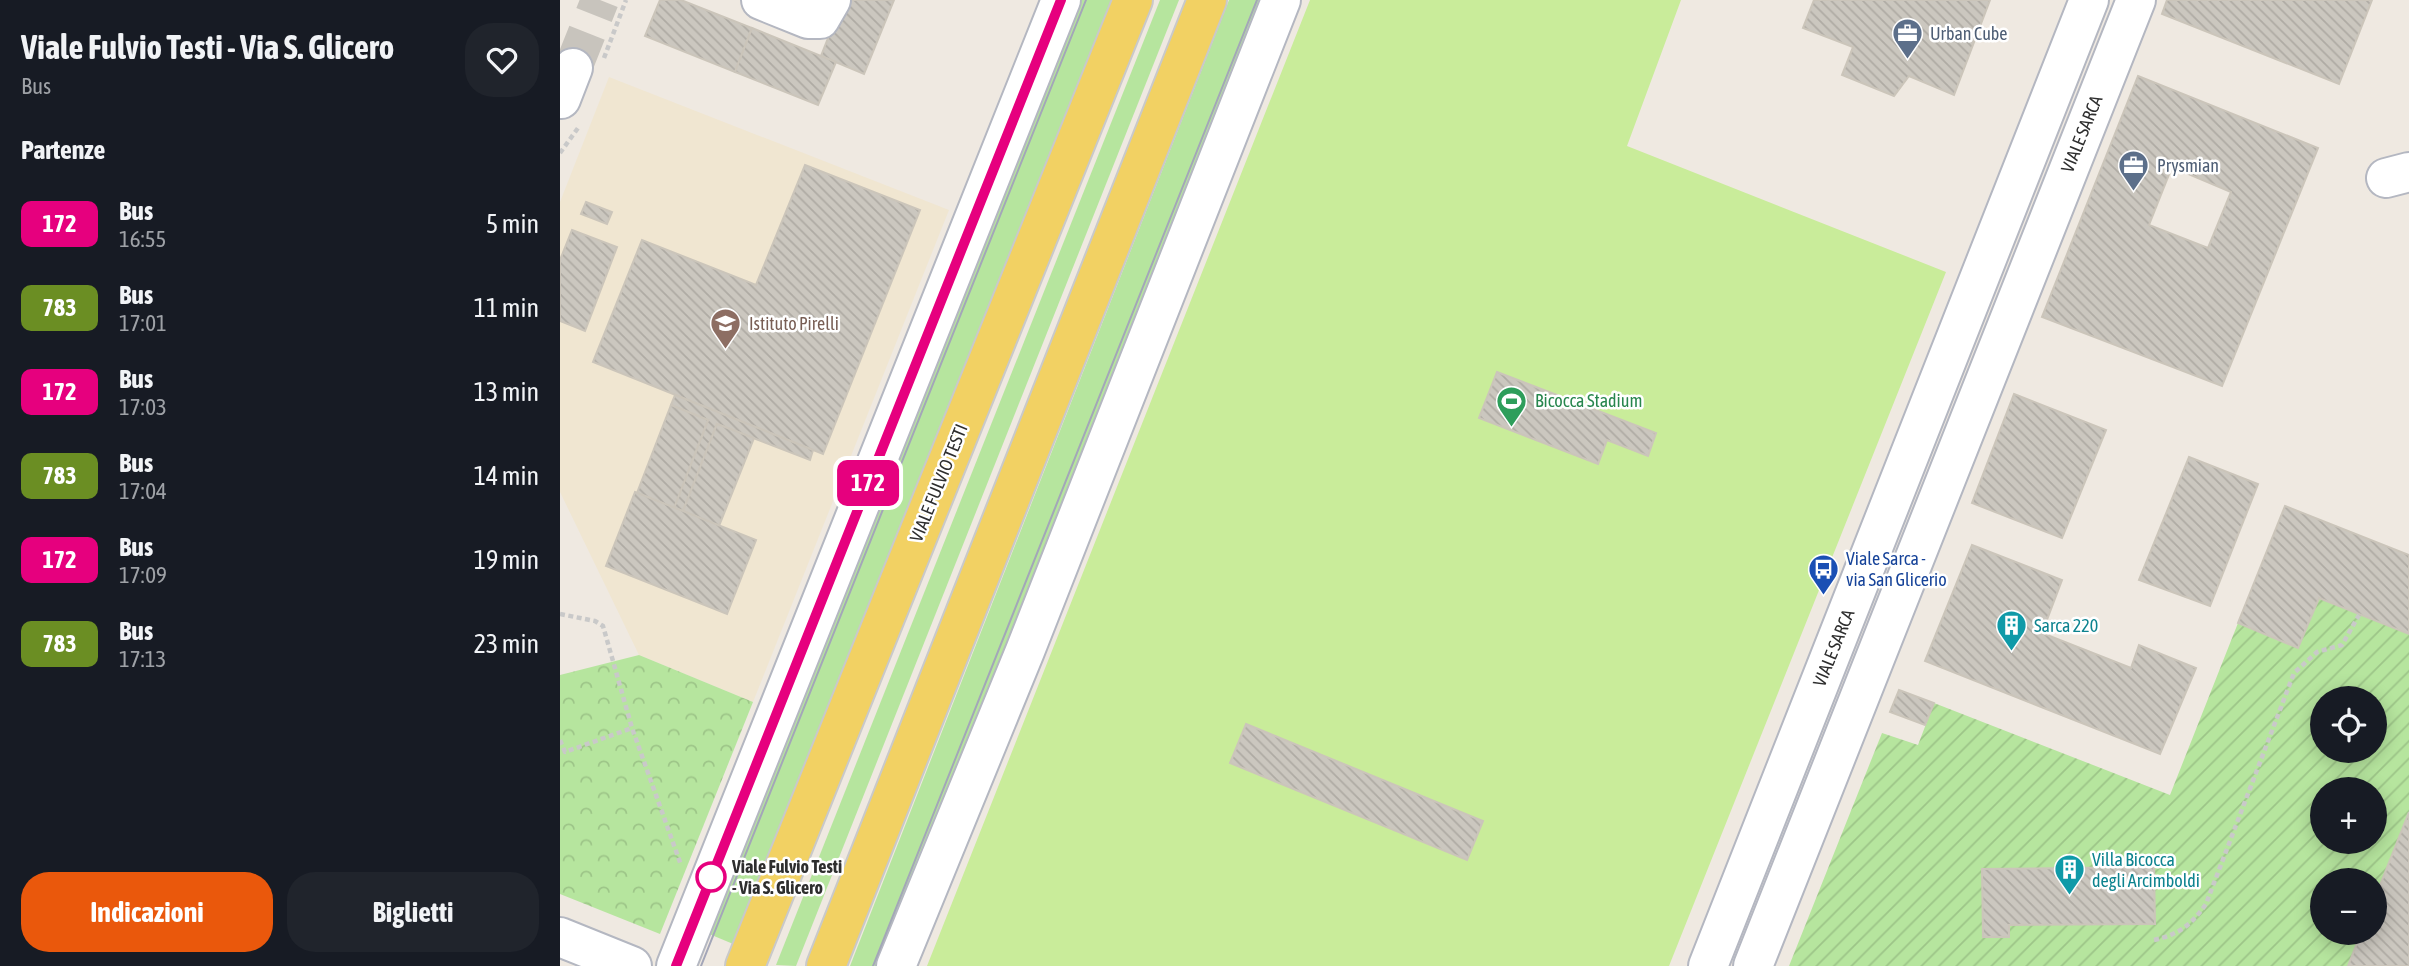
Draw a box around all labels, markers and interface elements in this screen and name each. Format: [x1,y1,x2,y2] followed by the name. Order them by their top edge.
[1890,17,1924,61] office icon: Urban Cube
[465,23,539,97] button: heart
[1930,23,2008,44] place label: Urban Cube
[21,28,394,66] text: Viale Fulvio Testi - Via S. Glicero
[21,73,51,99] text: Bus
[2057,92,2107,176] street label: VIALE SARCA
[21,135,105,165] text: Partenze
[2117,149,2151,193] office icon: Prysmian
[2157,155,2219,176] place label: Prysmian
[119,196,153,226] text: Bus
[486,209,539,239] text: 5 min
[43,210,76,237] text: 172
[119,226,166,252] text: 16:55
[119,280,153,310] text: Bus
[474,293,539,323] text: 11 min
[43,294,76,321] text: 783
[709,307,743,351] school or university icon: Istituto Pirelli
[119,310,167,336] text: 17:01
[749,313,839,334] place label: Istituto Pirelli
[119,364,153,394] text: Bus
[474,377,539,407] text: 13 min
[43,378,76,405] text: 172
[1495,384,1529,428] sports icon: Bicocca Stadium
[1535,390,1642,411] place label: Bicocca Stadium
[119,394,167,420] text: 17:03
[905,421,972,545] street label: VIALE FULVIO TESTI
[119,448,153,478] text: Bus
[828,460,908,506] line badge: 172
[474,461,539,491] text: 14 min
[43,462,76,489] text: 783
[851,469,885,496] text: 172
[119,478,167,504] text: 17:04
[119,532,153,562] text: Bus
[474,545,539,575] text: 19 min
[43,546,76,573] text: 172
[1846,548,1947,590] place label: Viale Sarca - via San Glicerio
[1806,552,1840,596] bus stop icon: Viale Sarca - via San Glicerio
[119,562,167,588] text: 17:09
[1809,606,1859,690] street label: VIALE SARCA
[1994,609,2028,653] building icon: Sarca 220
[2034,615,2098,636] place label: Sarca 220
[119,616,153,646] text: Bus
[474,629,539,659] text: 23 min
[43,630,76,657] text: 783
[119,646,166,672] text: 17:13
[2310,686,2387,945] map controls
[2310,686,2387,763] button: locate
[2310,777,2387,854] button: +
[2092,849,2200,891] place label: Villa Bicocca degli Arcimboldi
[2052,853,2086,897] building icon: Villa Bicocca degli Arcimboldi
[731,856,842,898] place label: Viale Fulvio Testi - Via S. Glicero
[696,862,726,892] marker: Viale Fulvio Testi - Via S. Glicero
[2310,868,2387,945] button: −
[21,872,273,952] button: Indicazioni
[287,872,539,952] button: Biglietti

